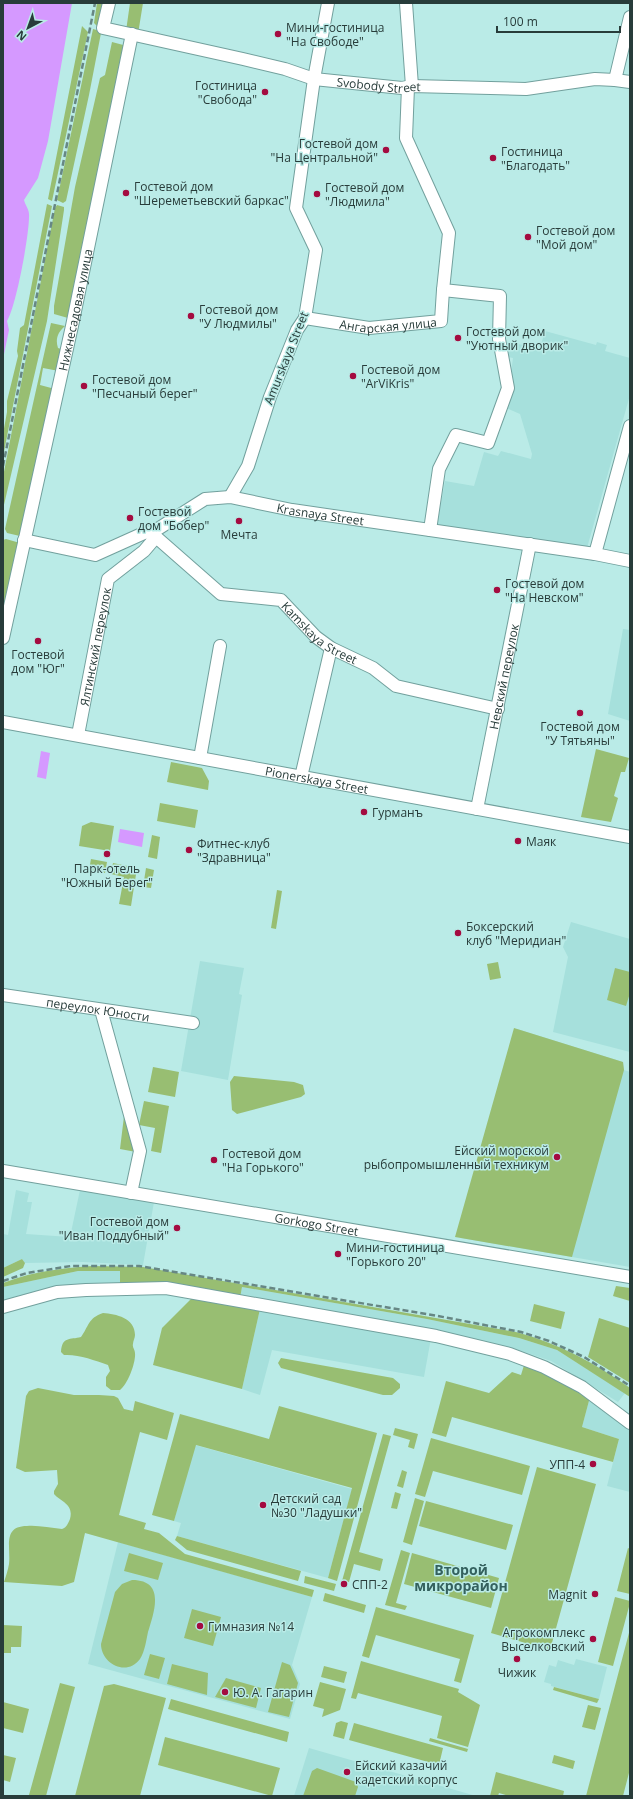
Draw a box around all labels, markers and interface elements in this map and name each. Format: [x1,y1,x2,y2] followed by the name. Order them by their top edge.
[8,8,48,48] north arrow
[497,8,620,34] scale bar
[503,13,538,30] text: 100 m
[286,19,384,50] place label: Мини-гостиница "На Свободе"
[13,27,29,45] text: N
[273,29,283,39] marker: Мини-гостиница "На Свободе"
[336,73,421,97] street label: Svobody Street
[195,77,257,108] place label: Гостиница "Свобода"
[260,87,270,97] marker: Гостиница "Свобода"
[271,135,378,166] place label: Гостевой дом "На Центральной"
[501,143,570,174] place label: Гостиница "Благодать"
[381,145,391,155] marker: Гостевой дом "На Центральной"
[488,153,498,163] marker: Гостиница "Благодать"
[134,178,289,209] place label: Гостевой дом "Шереметьевский баркас"
[325,179,404,210] place label: Гостевой дом "Людмила"
[121,188,131,198] marker: Гостевой дом "Шереметьевский баркас"
[312,189,322,199] marker: Гостевой дом "Людмила"
[536,222,615,253] place label: Гостевой дом "Мой дом"
[523,232,533,242] marker: Гостевой дом "Мой дом"
[54,247,96,372] street label: Нижнесадовая улица
[199,301,278,332] place label: Гостевой дом "У Людмилы"
[260,309,312,407] street label: Amurskaya Street
[186,311,196,321] marker: Гостевой дом "У Людмилы"
[339,313,437,337] street label: Ангарская улица
[466,323,568,354] place label: Гостевой дом "Уютный дворик"
[453,333,463,343] marker: Гостевой дом "Уютный дворик"
[361,361,440,392] place label: Гостевой дом "ArViKris"
[92,371,197,402] place label: Гостевой дом "Песчаный берег"
[348,371,358,381] marker: Гостевой дом "ArViKris"
[79,381,89,391] marker: Гостевой дом "Песчаный берег"
[275,499,365,529] street label: Krasnaya Street
[138,503,209,534] place label: Гостевой дом "Бобер"
[125,513,135,523] marker: Гостевой дом "Бобер"
[234,516,244,526] marker: Мечта
[220,526,258,543] place label: Мечта
[505,575,584,606] place label: Гостевой дом "На Невском"
[75,585,115,707] street label: Ялтинский переулок
[492,585,502,595] marker: Гостевой дом "На Невском"
[278,598,360,668] street label: Kamskaya Street
[485,621,523,731] street label: Невский переулок
[33,636,43,646] marker: Гостевой дом "Юг"
[11,646,65,677] place label: Гостевой дом "Юг"
[575,708,585,718] marker: Гостевой дом "У Тятьяны"
[540,718,620,749] place label: Гостевой дом "У Тятьяны"
[264,762,370,797] street label: Pionerskaya Street
[372,804,423,821] place label: Гурманъ
[359,807,369,817] marker: Гурманъ
[526,833,557,850] place label: Маяк
[197,835,271,866] place label: Фитнес-клуб "Здравница"
[513,836,523,846] marker: Маяк
[184,845,194,855] marker: Фитнес-клуб "Здравница"
[102,849,112,859] marker: Парк-отель "Южный Берег"
[61,860,153,891] place label: Парк-отель "Южный Берег"
[466,918,566,949] place label: Боксерский клуб "Меридиан"
[453,928,463,938] marker: Боксерский клуб "Меридиан"
[45,993,151,1025] street label: переулок Юности
[364,1142,549,1173] place label: Ейский морской рыбопромышленный техникум
[222,1145,304,1176] place label: Гостевой дом "На Горького"
[552,1152,562,1162] marker: Ейский морской рыбопромышленный техникум
[209,1155,219,1165] marker: Гостевой дом "На Горького"
[273,1209,360,1239] street label: Gorkogo Street
[59,1213,169,1244] place label: Гостевой дом "Иван Поддубный"
[172,1223,182,1233] marker: Гостевой дом "Иван Поддубный"
[346,1239,444,1270] place label: Мини-гостиница "Горького 20"
[333,1249,343,1259] marker: Мини-гостиница "Горького 20"
[549,1456,585,1473] place label: УПП-4
[588,1459,598,1469] marker: УПП-4
[271,1490,362,1521] place label: Детский сад №30 "Ладушки"
[258,1500,268,1510] marker: Детский сад №30 "Ладушки"
[414,1560,508,1595] district label: Второй микрорайон
[352,1576,388,1593] place label: СПП-2
[339,1579,349,1589] marker: СПП-2
[548,1586,587,1603] place label: Magnit
[590,1589,600,1599] marker: Magnit
[208,1618,294,1635] place label: Гимназия №14
[195,1621,205,1631] marker: Гимназия №14
[501,1624,585,1655] place label: Агрокомплекс Выселковский
[588,1634,598,1644] marker: Агрокомплекс Выселковский
[512,1654,522,1664] marker: Чижик
[498,1664,537,1681] place label: Чижик
[233,1684,313,1701] place label: Ю. А. Гагарин
[220,1687,230,1697] marker: Ю. А. Гагарин
[355,1757,458,1788] place label: Ейский казачий кадетский корпус
[342,1767,352,1777] marker: Ейский казачий кадетский корпус

